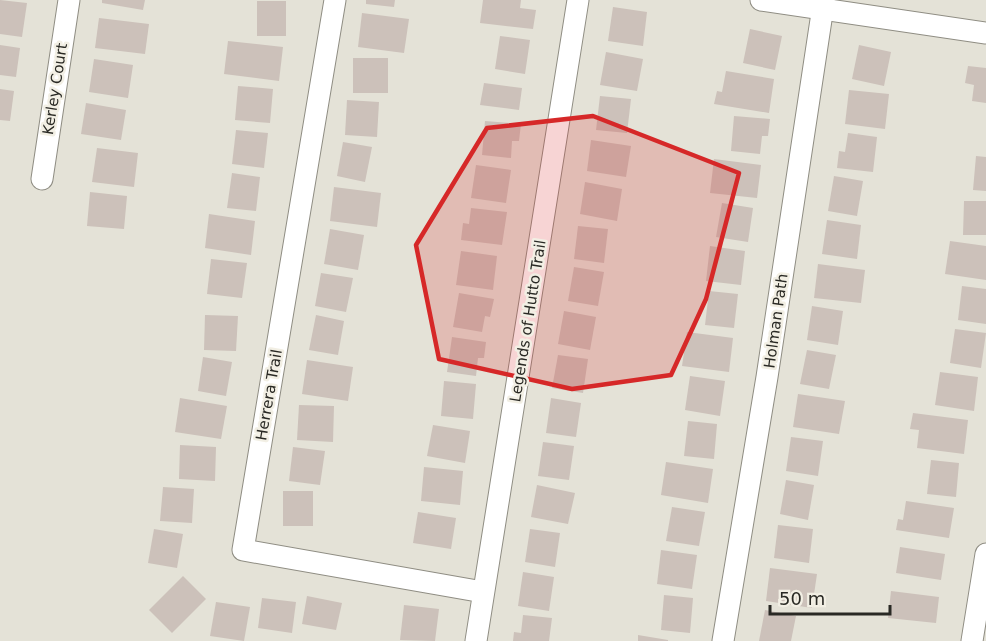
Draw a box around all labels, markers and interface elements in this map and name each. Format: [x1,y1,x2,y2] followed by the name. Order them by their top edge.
[39,42,71,136] street label: Kerley Court
[506,239,550,403] street label: Legends of Hutto Trail
[760,272,792,370] street label: Holman Path
[252,348,286,442] street label: Herrera Trail
[770,578,890,616] scale bar
[779,588,825,609] text: 50 m

